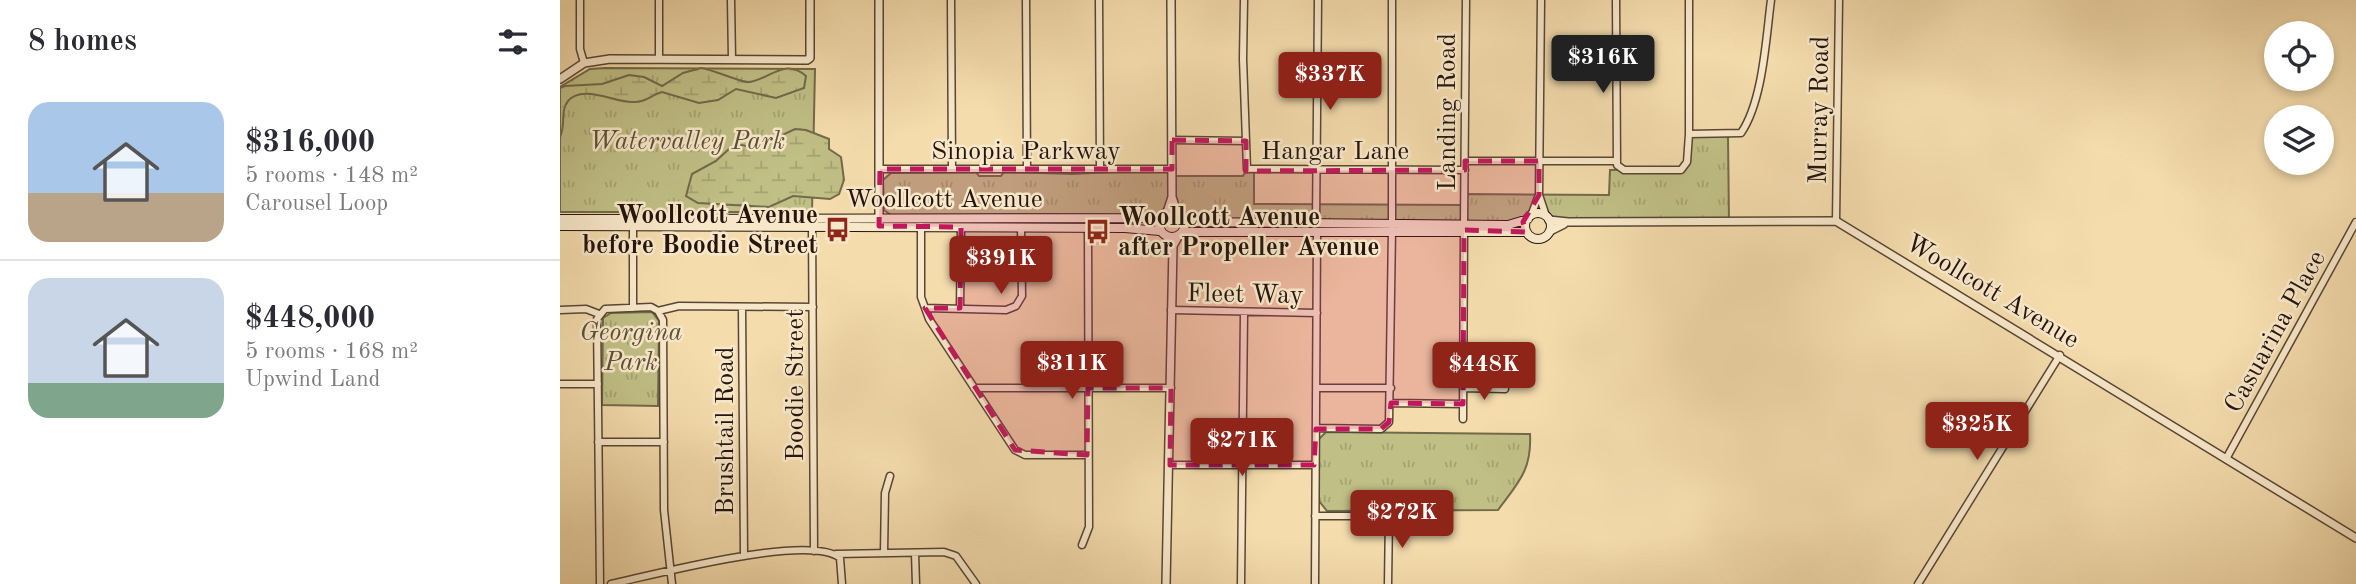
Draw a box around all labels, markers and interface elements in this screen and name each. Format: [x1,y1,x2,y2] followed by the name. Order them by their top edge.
[2264,21,2334,175] map controls
[2264,21,2334,91] button: locate
[494,23,532,61] icon: filters
[28,27,137,57] text: 8 homes
[1435,33,1461,191] street label: Landing Road
[1554,36,1652,95] pin: $316K
[1806,36,1834,184] street label: Murray Road
[1567,46,1639,69] text: $316K
[1281,52,1379,112] pin: $337K
[1294,63,1366,86] text: $337K
[2264,105,2334,175] button: layers
[245,128,375,158] text: $316,000
[589,129,785,155] park label: Watervalley Park
[84,130,168,214] icon: home
[931,139,1121,165] street label: Sinopia Parkway
[1261,139,1409,165] street label: Hangar Lane
[245,164,418,187] text: 5 rooms · 148 m²
[845,187,1043,213] street label: Woollcott Avenue
[245,192,388,215] text: Carousel Loop
[582,203,818,259] place label: Woollcott Avenue before Boodie Street
[1118,205,1380,261] place label: Woollcott Avenue after Propeller Avenue
[824,215,852,243] bus stop icon: Woollcott Avenue before Boodie Street
[1084,217,1112,245] bus stop icon: Woollcott Avenue after Propeller Avenue
[1901,230,2083,354] street label: Woollcott Avenue
[952,236,1050,296] pin: $391K
[965,247,1037,270] text: $391K
[2221,247,2331,417] street label: Casuarina Place
[1186,281,1304,309] street label: Fleet Way
[245,304,375,334] text: $448,000
[84,306,168,390] icon: home
[783,309,809,461] street label: Boodie Street
[579,320,683,376] park label: Georgina Park
[245,340,418,363] text: 5 rooms · 168 m²
[1023,342,1121,401] pin: $311K
[1435,342,1533,402] pin: $448K
[713,346,739,516] street label: Brushtail Road
[1036,352,1108,375] text: $311K
[1448,353,1520,376] text: $448K
[245,368,381,391] text: Upwind Land
[1928,402,2026,462] pin: $325K
[1941,413,2013,436] text: $325K
[1193,419,1291,478] pin: $271K
[1206,429,1278,452] text: $271K
[1353,490,1451,550] pin: $272K
[1366,501,1438,524] text: $272K

